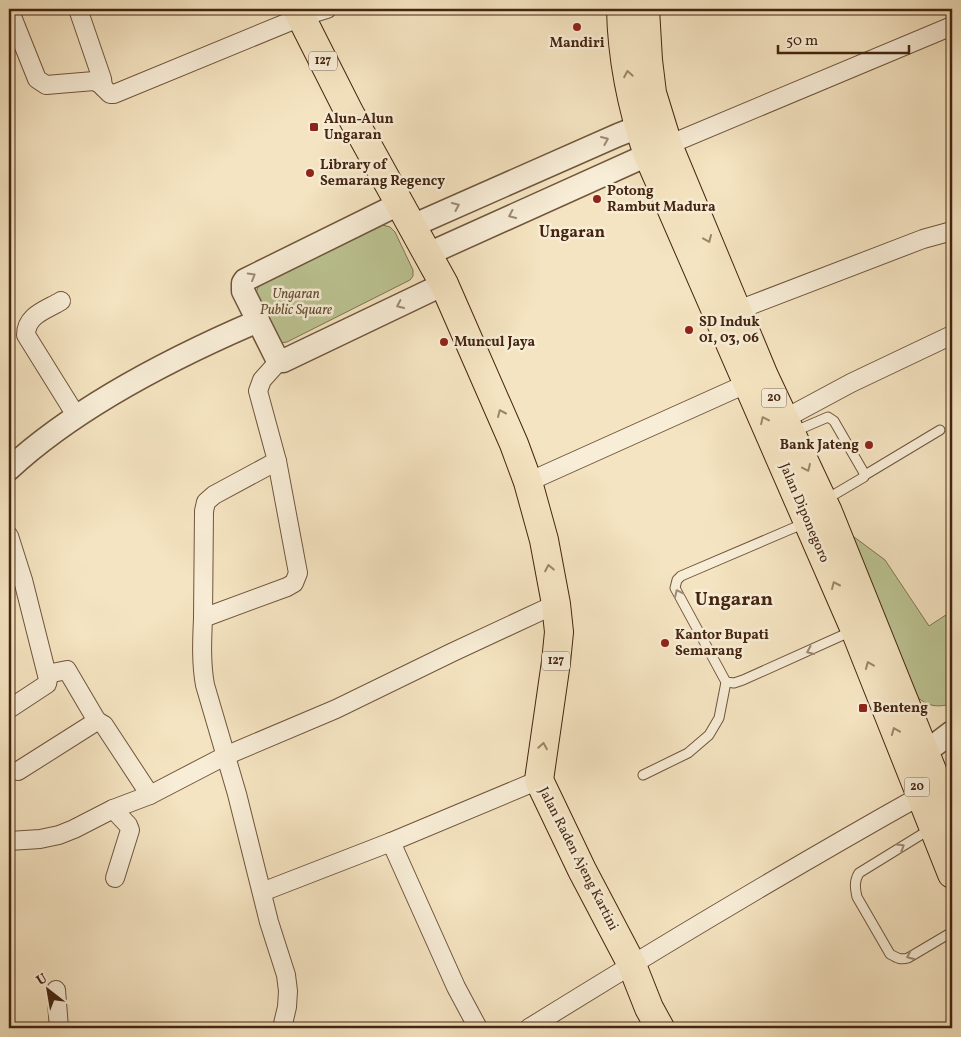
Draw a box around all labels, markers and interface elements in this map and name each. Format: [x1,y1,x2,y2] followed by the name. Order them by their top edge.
[571,21,583,33] marker: Mandiri
[778,22,910,54] scale bar
[786,31,818,52] text: 50 m
[549,34,605,53] place label: Mandiri
[309,51,337,70] road number: 127
[623,69,633,78] one-way arrow
[324,110,394,145] place label: Alun-Alun Ungaran
[308,121,320,133] marker: Alun-Alun Ungaran
[600,136,609,147] one-way arrow
[320,156,445,191] place label: Library of Semarang Regency
[304,167,316,179] marker: Library of Semarang Regency
[607,182,716,217] place label: Potong Rambut Madura
[591,193,603,205] marker: Potong Rambut Madura
[451,201,460,212] one-way arrow
[508,209,517,219] one-way arrow
[539,222,605,244] district label: Ungaran
[701,234,712,243] one-way arrow
[246,272,255,282] one-way arrow
[260,285,332,320] park label: Ungaran Public Square
[396,299,405,309] one-way arrow
[699,313,760,348] place label: SD Induk 01, 03, 06
[683,324,695,336] marker: SD Induk 01, 03, 06
[454,333,535,352] place label: Muncul Jaya
[438,336,450,348] marker: Muncul Jaya
[762,388,786,408] road number: 20
[496,409,507,418] one-way arrow
[759,416,770,425] one-way arrow
[780,436,859,455] place label: Bank Jateng
[863,439,875,451] marker: Bank Jateng
[774,460,834,566] street label: Jalan Diponegoro
[801,463,811,472] one-way arrow
[545,563,555,572] one-way arrow
[831,581,842,590] one-way arrow
[695,587,773,613] district label: Ungaran
[674,589,685,598] one-way arrow
[675,626,769,661] place label: Kantor Bupati Semarang
[659,637,671,649] marker: Kantor Bupati Semarang
[806,644,815,655] one-way arrow
[542,651,570,670] road number: 127
[864,661,875,670] one-way arrow
[873,699,928,718] place label: Benteng
[857,702,869,714] marker: Benteng
[891,727,902,736] one-way arrow
[538,741,548,750] one-way arrow
[904,778,930,796] road number: 20
[533,784,623,934] street label: Jalan Raden Ajeng Kartini
[895,843,904,853] one-way arrow
[906,949,915,960] one-way arrow
[22,964,72,1014] north arrow
[33,969,51,991] text: U

